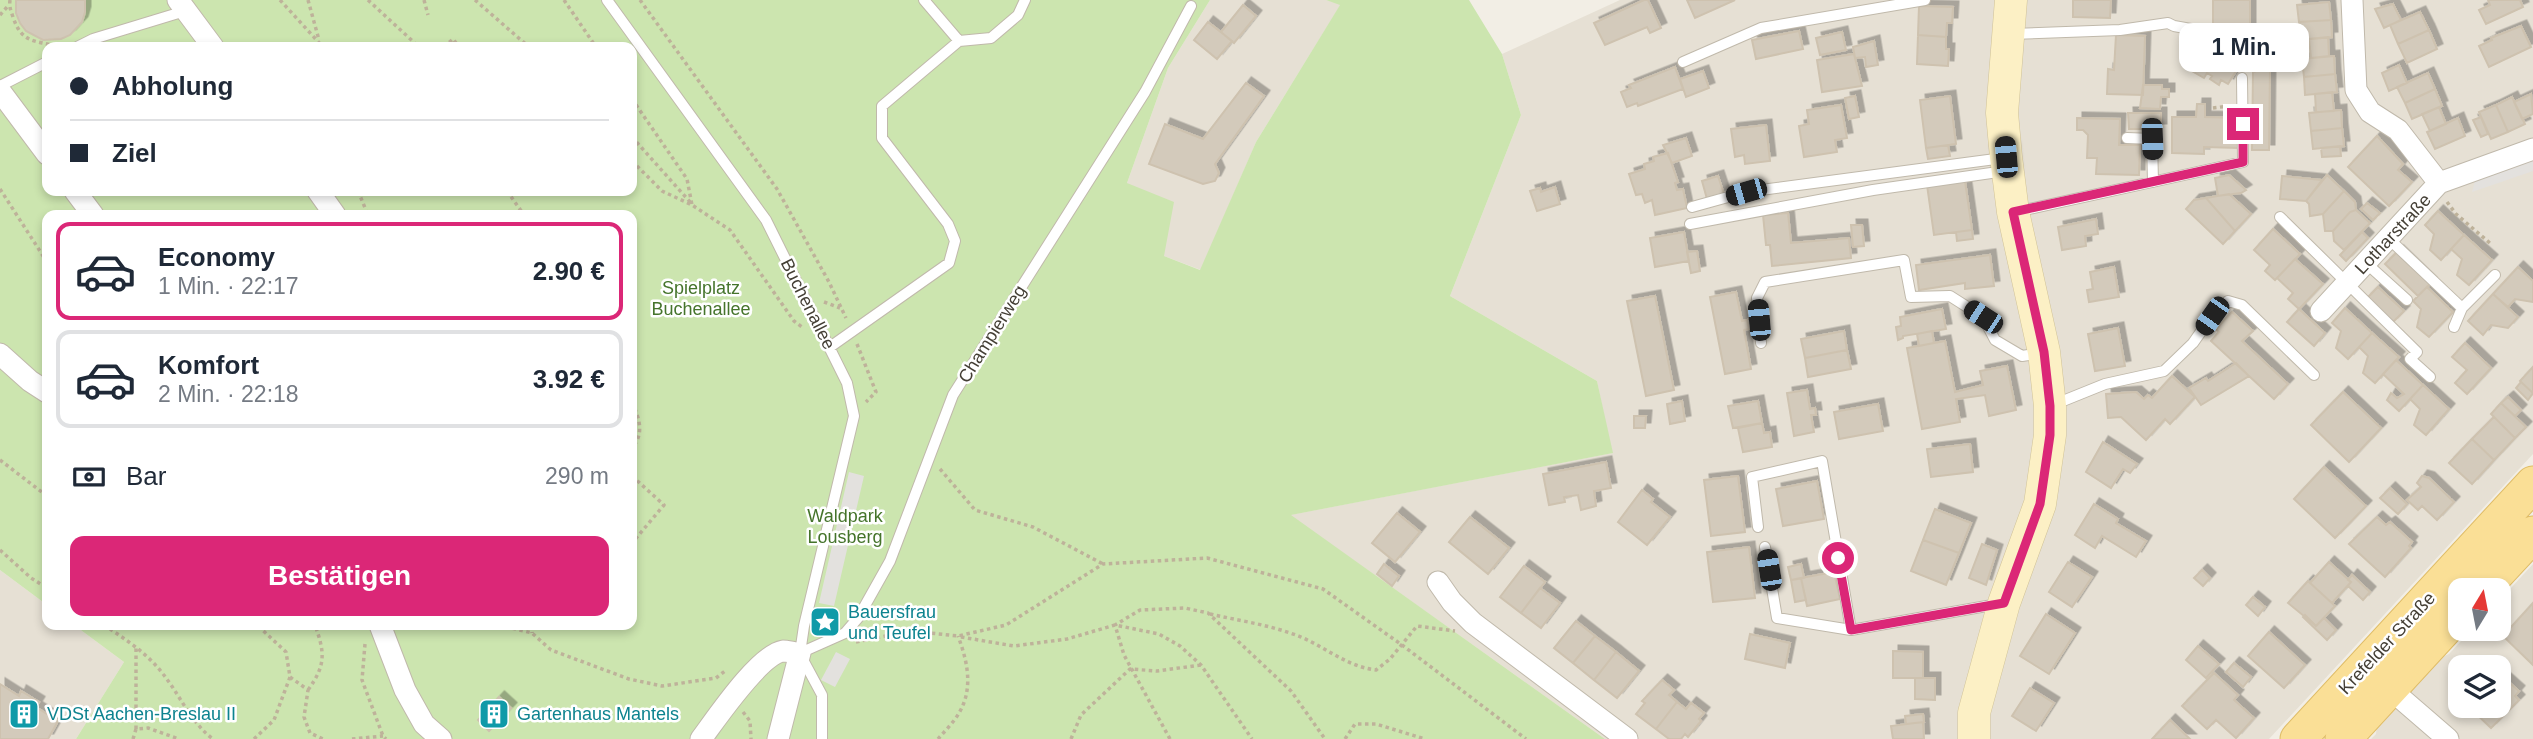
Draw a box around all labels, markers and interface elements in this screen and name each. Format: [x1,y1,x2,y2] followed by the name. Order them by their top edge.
[2178,23,2308,72] callout: 1 Min.
[2211,34,2277,60] text: 1 Min.
[112,71,233,101] text: Abholung
[2227,108,2259,140] route end
[2141,118,2164,160] car
[1994,135,2019,179] car
[112,138,157,168] text: Ziel
[1723,176,1770,208] car
[2351,190,2435,278] street label: Lotharstraße
[74,240,137,303] icon: car
[158,242,275,272] text: Economy
[777,255,839,353] street label: Buchenallee
[533,256,605,286] text: 2.90 €
[158,273,299,299] text: 1 Min. · 22:17
[651,278,751,319] park label: Spielplatz Buchenallee
[954,282,1030,386] street label: Champierweg
[2192,293,2233,339] car
[1960,297,2007,337] car
[1747,298,1772,342] car
[74,348,137,411] icon: car
[158,350,259,380] text: Komfort
[533,364,605,394] text: 3.92 €
[158,381,299,407] text: 2 Min. · 22:18
[70,458,108,496] icon: cash
[126,461,166,491] text: Bar
[545,463,609,489] text: 290 m
[807,506,884,547] park label: Waldpark Lousberg
[70,536,609,616] button: Bestätigen
[1822,542,1854,574] route start
[1756,548,1783,592] car
[2448,578,2511,640] north arrow
[2448,578,2511,718] map controls
[2335,588,2439,698] street label: Krefelder Straße
[848,602,936,643] place label: Bauersfrau und Teufel
[808,605,842,639] place icon: Bauersfrau und Teufel
[2448,655,2511,718] button: layers
[7,697,41,731] building icon: VDSt Aachen-Breslau II
[477,697,511,731] building icon: Gartenhaus Mantels
[47,704,236,724] place label: VDSt Aachen-Breslau II
[517,704,679,724] place label: Gartenhaus Mantels

